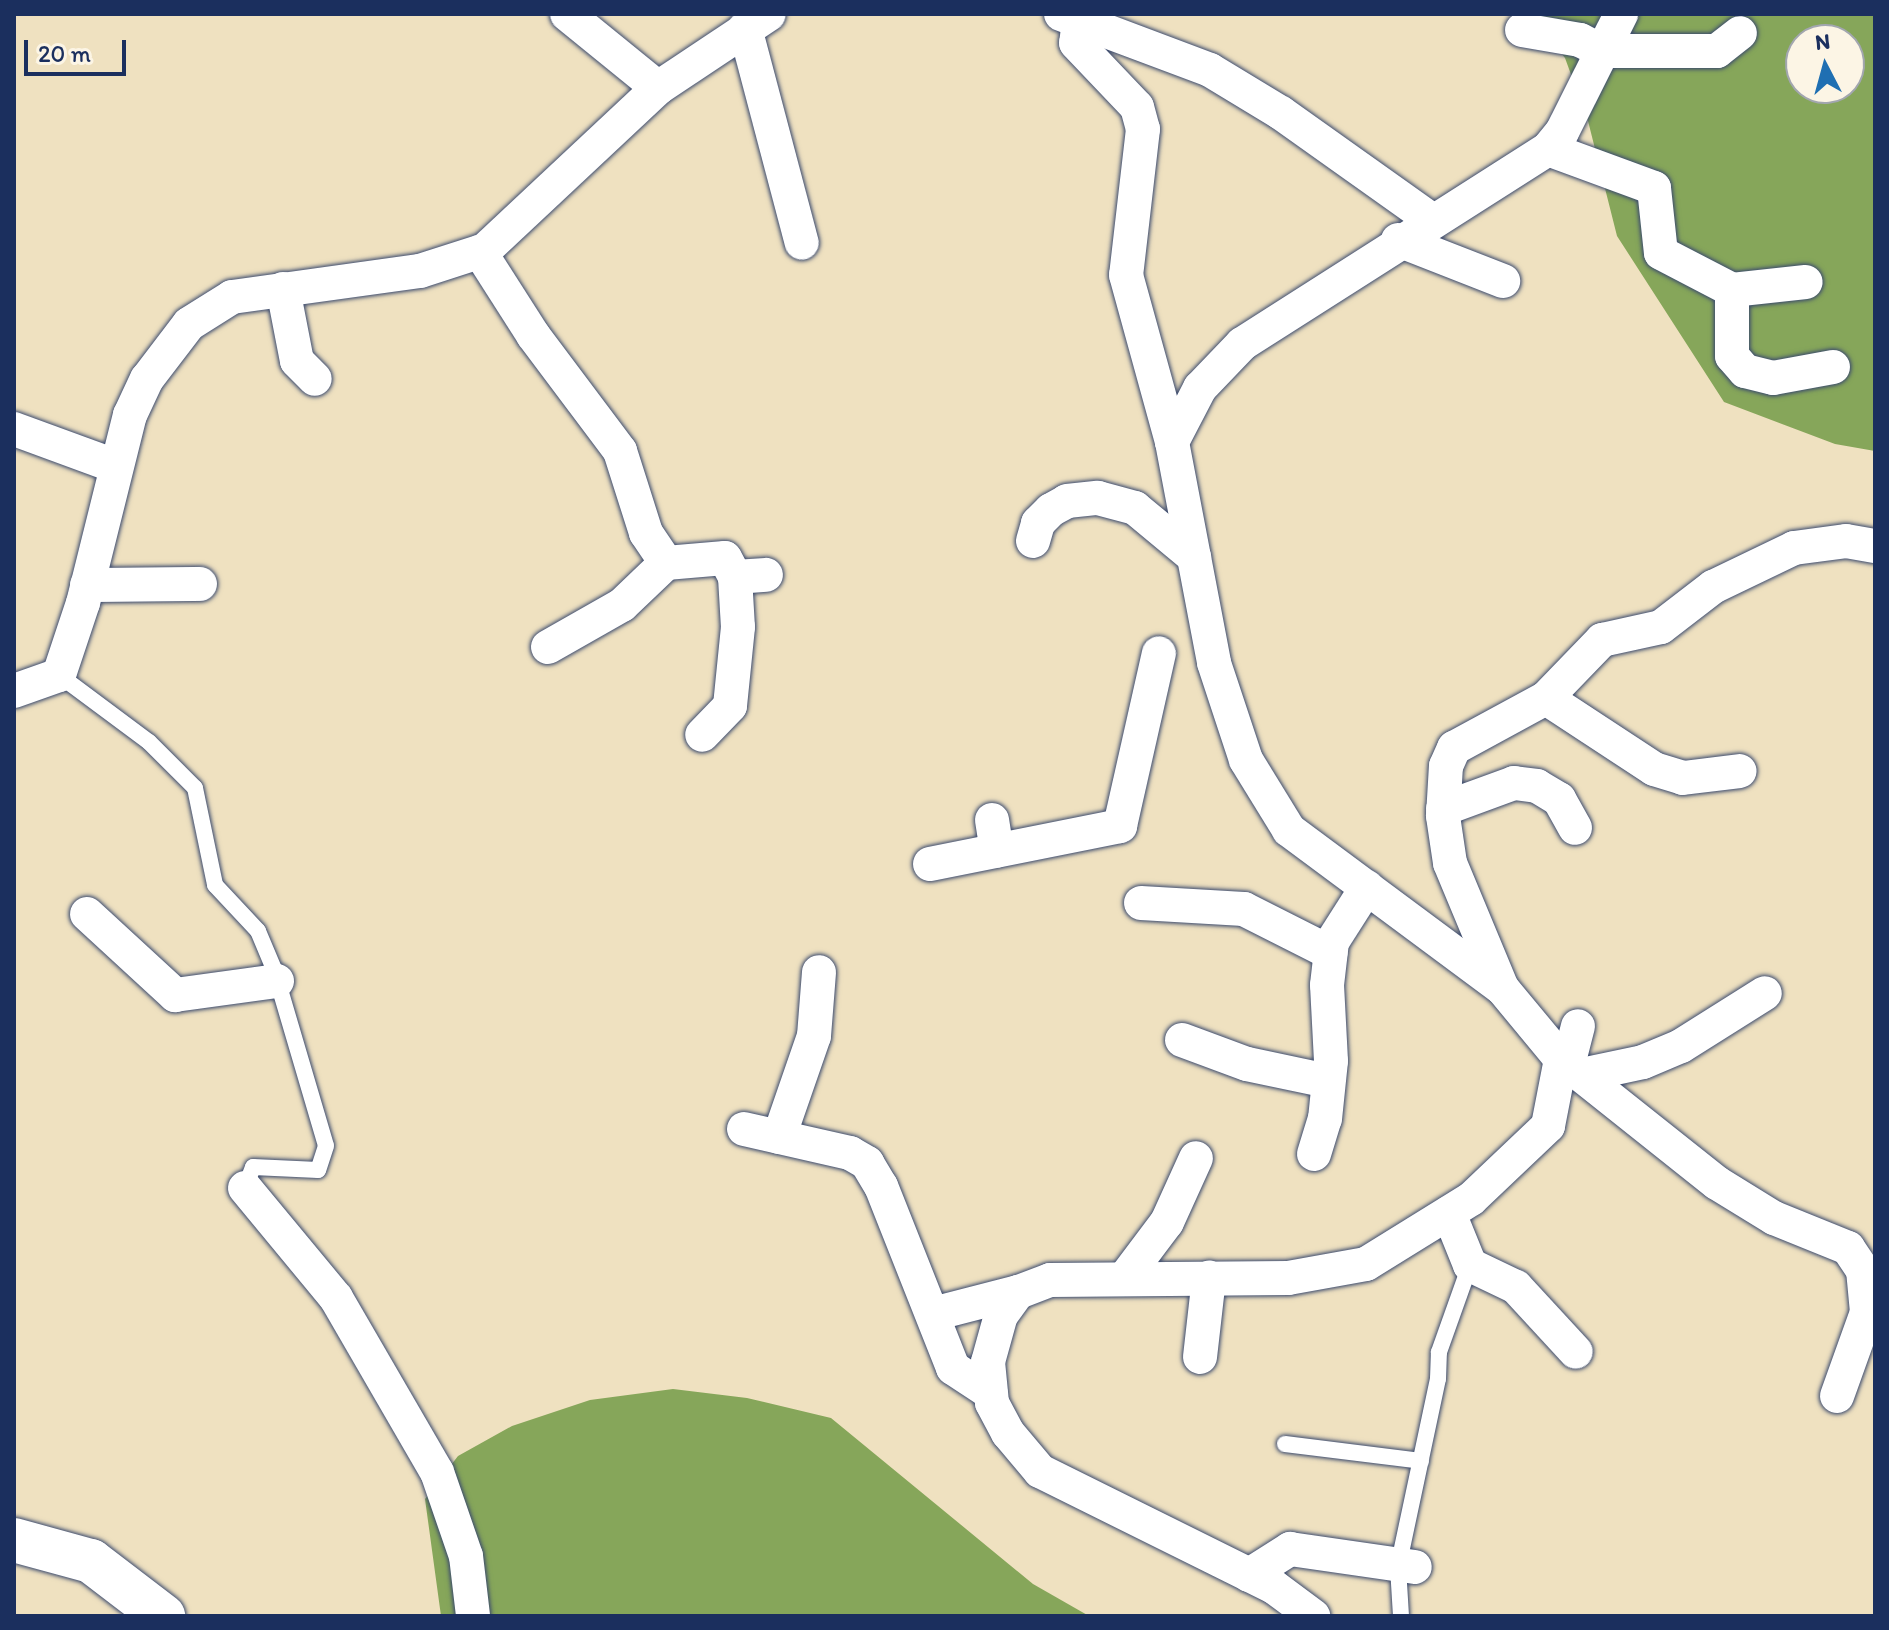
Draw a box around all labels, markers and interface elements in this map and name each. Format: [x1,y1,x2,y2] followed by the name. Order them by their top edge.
[28,24,130,74] scale bar
[1785,24,1865,104] north arrow
[1814,27,1831,56] text: N
[38,39,91,68] text: 20 m

